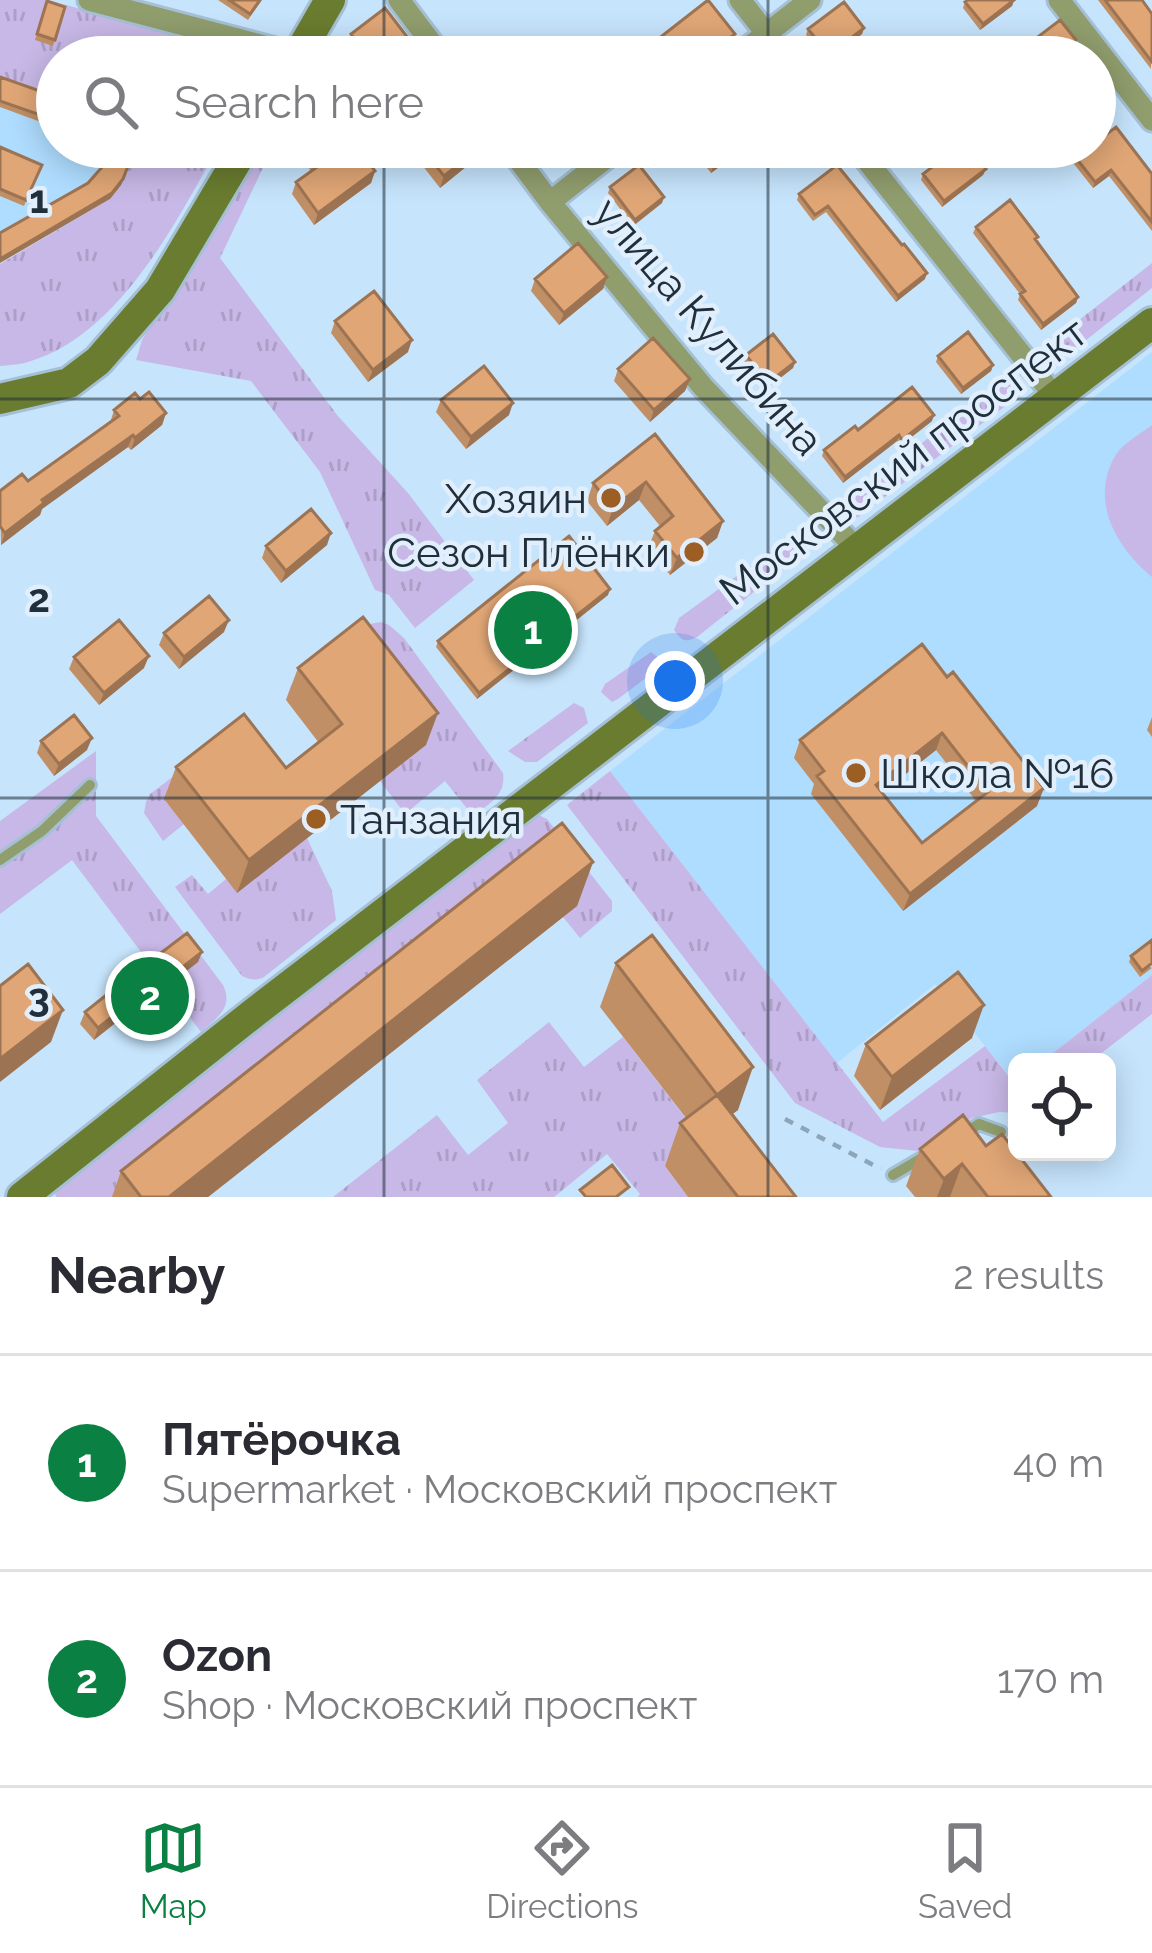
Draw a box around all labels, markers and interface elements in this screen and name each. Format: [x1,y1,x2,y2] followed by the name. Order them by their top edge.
[36,36,1116,168] search box
[78,69,144,135] icon: search
[174,76,424,129] text: Search here
[29,176,49,222] text: 1
[584,188,833,465] street label: улица Кулибина
[710,308,1096,615] street label: Московский проспект
[445,474,587,523] place label: Хозяин
[598,485,624,511] marker: Хозяин
[387,528,670,577] place label: Сезон Плёнки
[681,539,707,565] marker: Сезон Плёнки
[28,575,50,621] text: 2
[494,585,572,675] pin: 1
[645,651,705,711] your location
[880,749,1114,798] place label: Школа №16
[843,760,869,786] marker: Школа №16
[340,795,522,844] place label: Танзания
[303,806,329,832] marker: Танзания
[111,951,189,1041] pin: 2
[28,974,50,1020] text: 3
[1008,1053,1116,1161] map controls
[1008,1053,1116,1161] button: locate
[48,1245,225,1305] text: Nearby
[953,1252,1104,1298] text: 2 results
[162,1413,401,1466] text: Пятёрочка
[77,1440,97,1486] text: 1
[1013,1440,1104,1486] text: 40 m
[162,1466,837,1512] text: Supermarket · Московский проспект
[162,1629,272,1682] text: Ozon
[76,1656,98,1702] text: 2
[997,1656,1104,1702] text: 170 m
[162,1682,697,1728] text: Shop · Московский проспект
[140,1815,207,1926] tab: Map
[486,1815,639,1926] tab: Directions
[918,1815,1012,1926] tab: Saved

